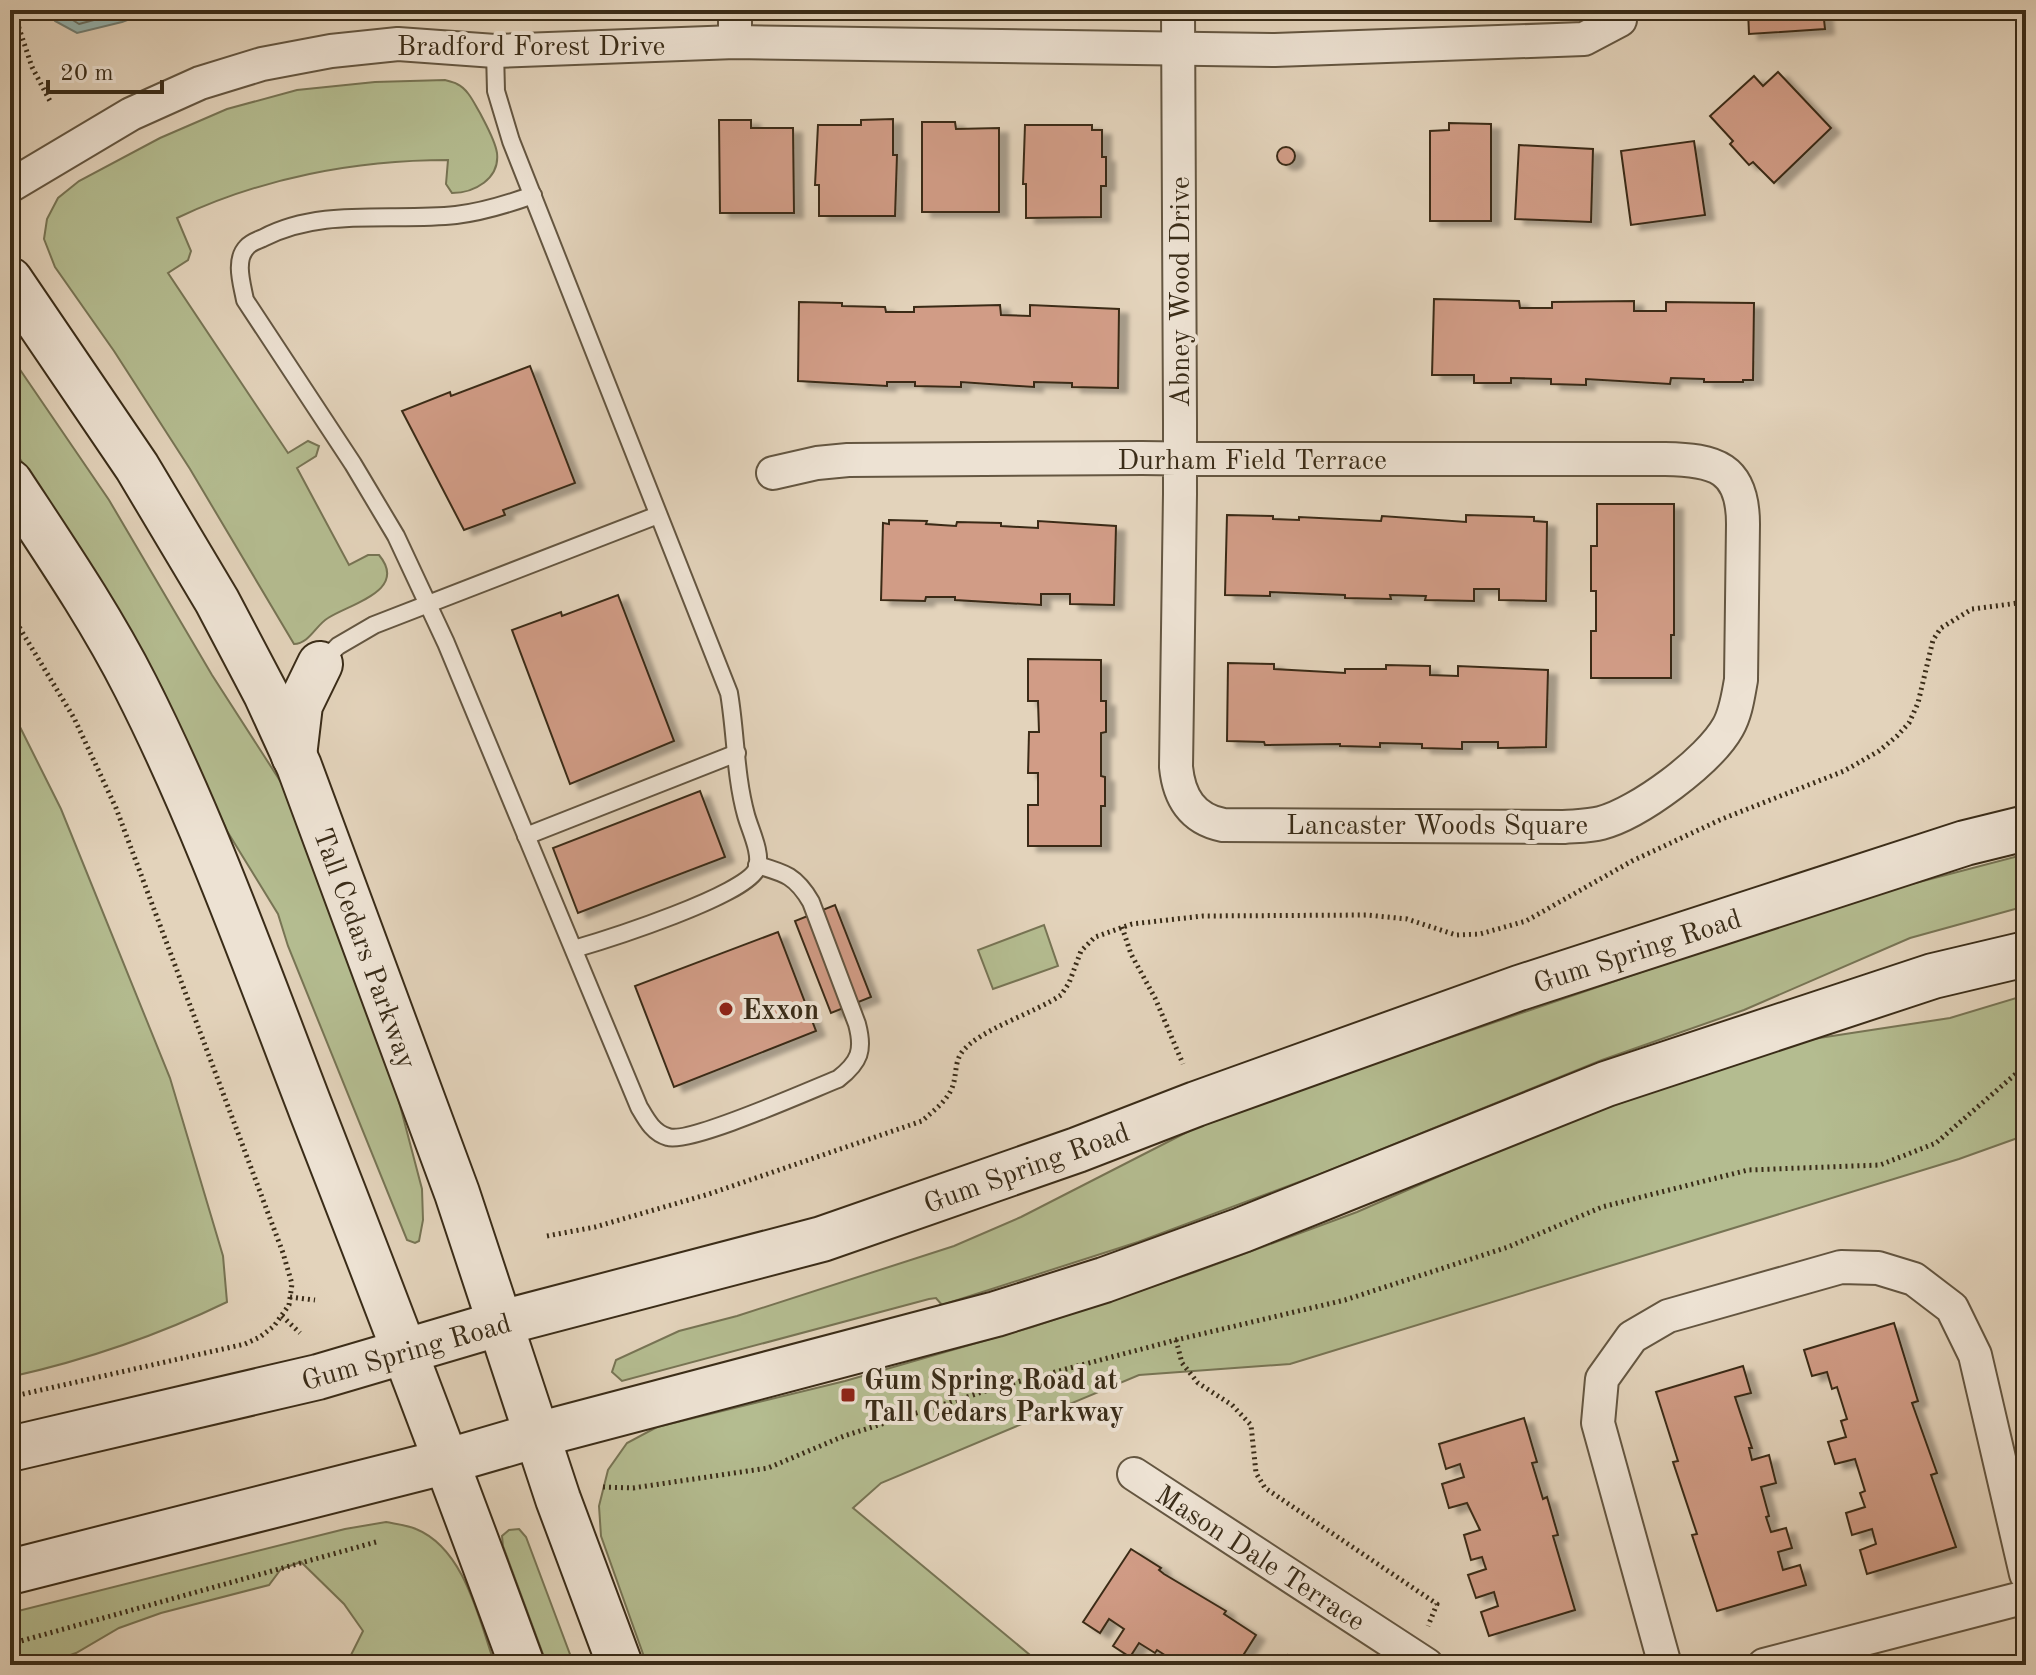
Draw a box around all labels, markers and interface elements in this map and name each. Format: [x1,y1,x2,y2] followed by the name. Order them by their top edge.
[397,34,665,62] street label: Bradford Forest Drive
[48,44,162,94] scale bar
[60,62,114,86] text: 20 m
[1168,176,1196,408] street label: Abney Wood Drive
[1117,448,1387,476] street label: Durham Field Terrace
[1286,813,1588,841] street label: Lancaster Woods Square
[307,825,420,1073] street label: Tall Cedars Parkway
[1531,906,1745,1000] street label: Gum Spring Road
[742,998,819,1026] place label: Exxon
[717,1000,735,1018] marker: Exxon
[920,1120,1134,1220] street label: Gum Spring Road
[299,1311,515,1397] street label: Gum Spring Road
[864,1368,1124,1428] place label: Gum Spring Road at Tall Cedars Parkway
[839,1386,857,1404] marker: Gum Spring Road at Tall Cedars Parkway
[1150,1482,1369,1637] street label: Mason Dale Terrace

